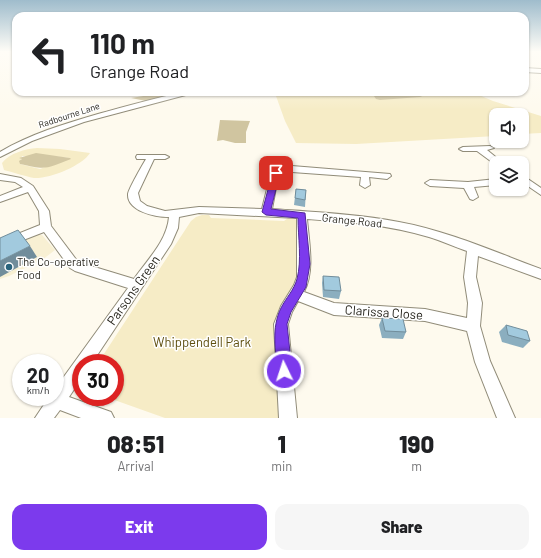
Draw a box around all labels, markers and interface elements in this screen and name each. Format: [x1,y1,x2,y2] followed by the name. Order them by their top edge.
[90,26,155,60] text: 110 m
[24,28,76,80] icon: left
[90,60,189,82] text: Grange Road
[37,100,101,130] street label: Radbourne Lane
[489,108,529,196] map controls
[489,108,529,148] button: sound
[259,156,293,190] pin
[489,156,529,196] button: layers
[265,162,287,184] icon: arrive
[321,210,383,230] street label: Grange Road
[103,252,163,328] street label: Parsons Green
[17,255,99,281] place label: The Co-operative Food
[4,262,14,272] marker: The Co-operative Food
[344,301,424,323] street label: Clarissa Close
[153,334,251,350] park label: Whippendell Park
[263,350,305,392] position arrow
[72,354,124,406] speed limit sign: 30
[27,363,49,387] text: 20
[27,384,49,396] text: km/h
[107,429,164,458] text: 08:51
[277,429,286,458] text: 1
[399,429,434,458] text: 190
[117,458,154,474] text: Arrival
[271,458,292,474] text: min
[411,458,422,474] text: m
[12,504,267,550] button: Exit
[275,504,529,550] button: Share

